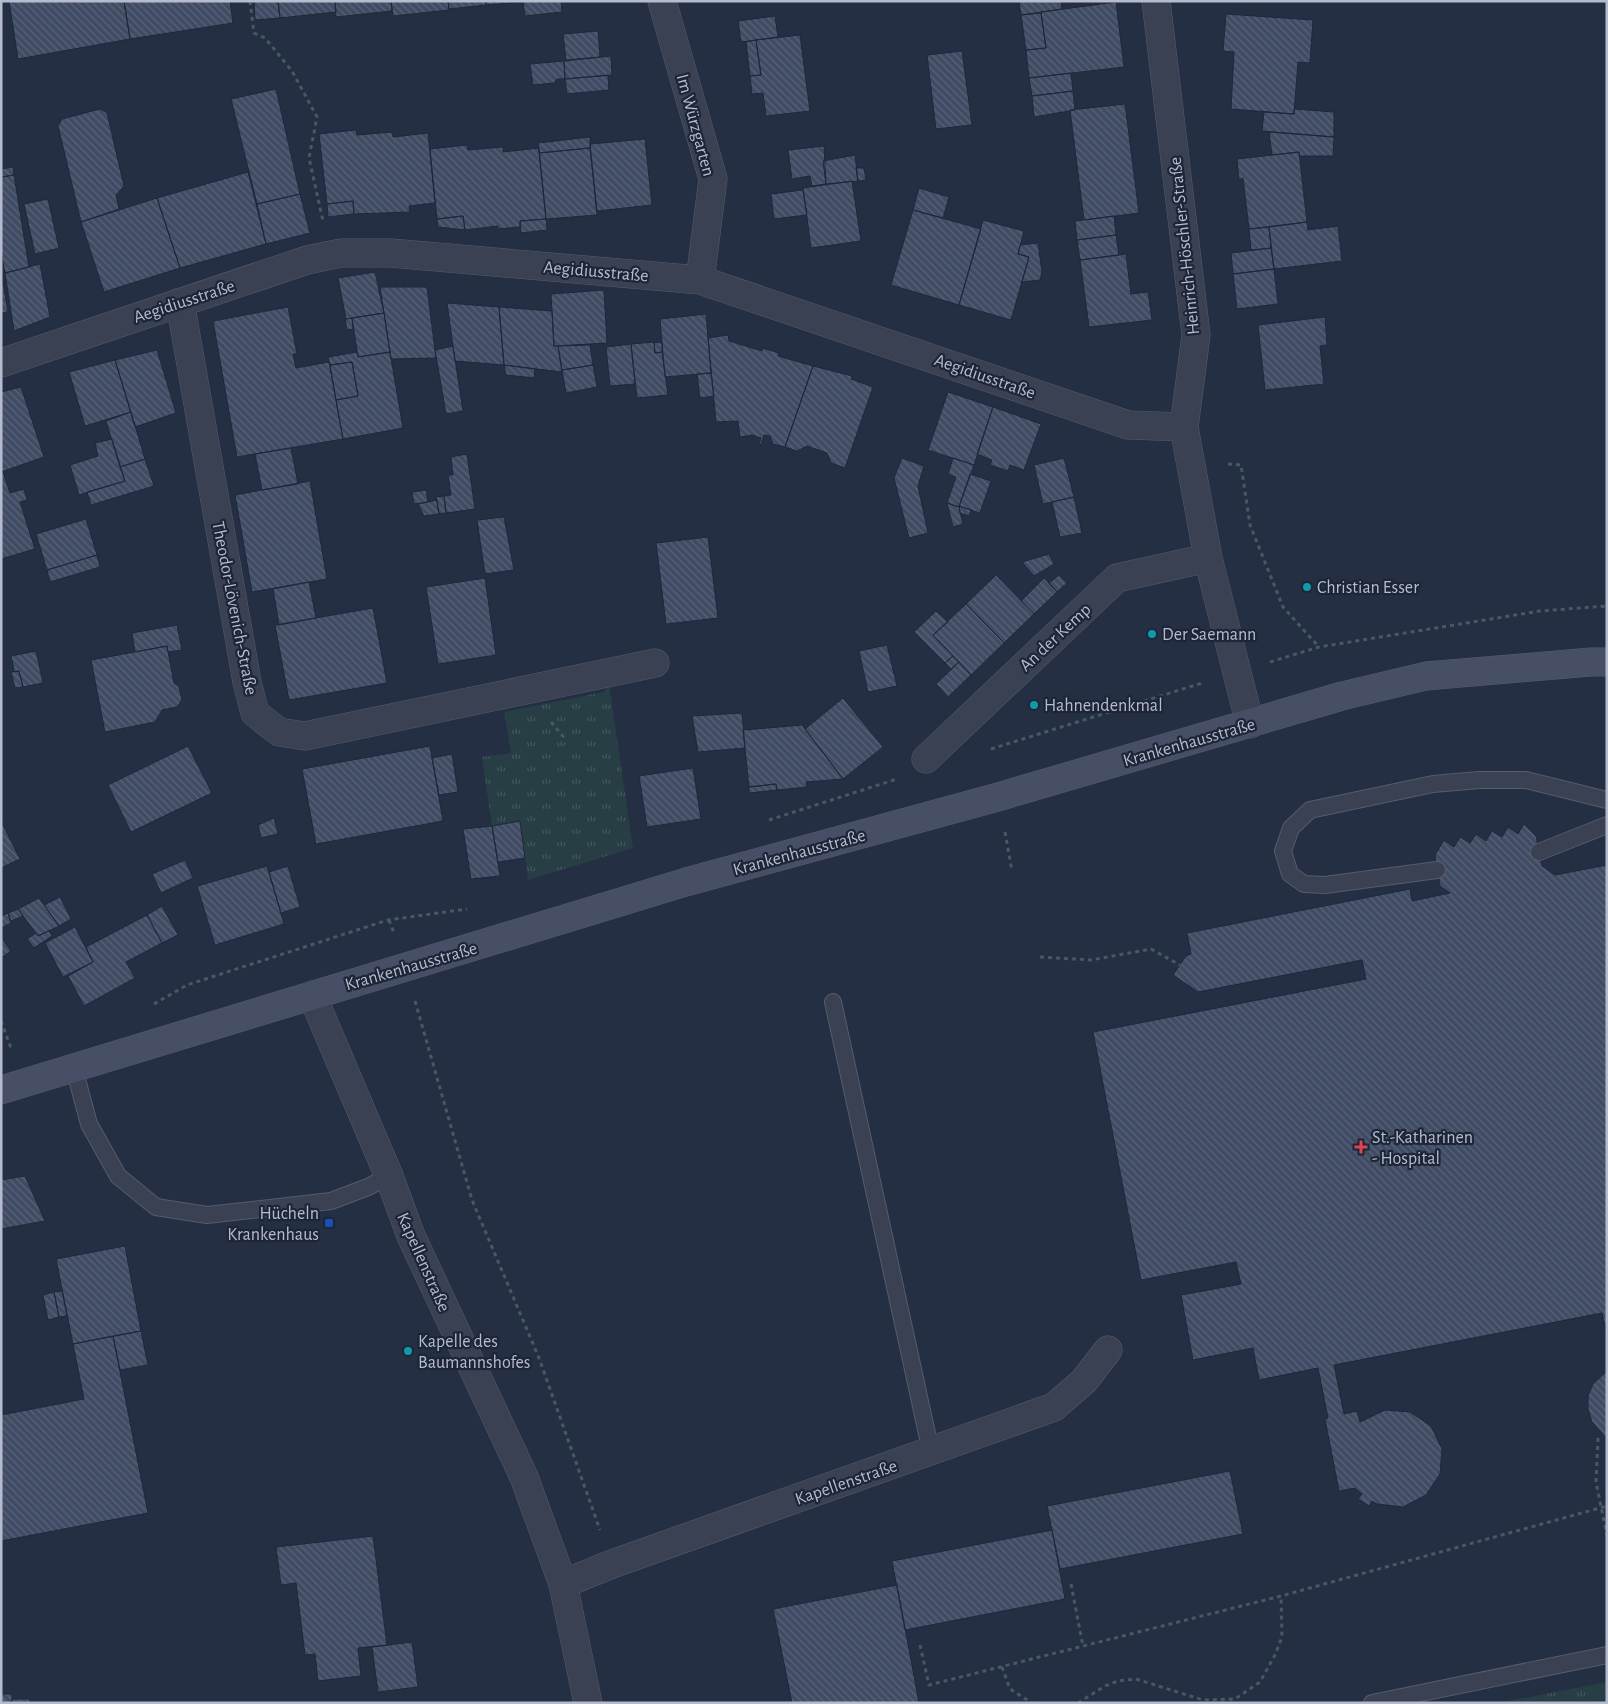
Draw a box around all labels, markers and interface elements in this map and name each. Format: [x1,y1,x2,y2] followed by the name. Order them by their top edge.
[673,72,717,178] street label: Im Würzgarten
[1167,156,1203,336] street label: Heinrich-Höschler-Straße
[543,258,649,286] street label: Aegidiusstraße
[131,277,237,327] street label: Aegidiusstraße
[932,351,1037,403] street label: Aegidiusstraße
[208,520,260,697] street label: Theodor-Lövenich-Straße
[1317,579,1419,597] place label: Christian Esser
[1301,581,1313,593] marker: Christian Esser
[1017,600,1095,675] street label: An der Kemp
[1162,626,1256,644] place label: Der Saemann
[1146,628,1158,640] marker: Der Saemann
[1044,697,1163,715] place label: Hahnendenkmal
[1028,699,1040,711] marker: Hahnendenkmal
[1121,716,1257,770] street label: Krankenhausstraße
[731,827,867,879] street label: Krankenhausstraße
[343,940,479,994] street label: Krankenhausstraße
[1372,1129,1473,1168] place label: St.-Katharinen - Hospital
[1354,1140,1368,1154] marker: St.-Katharinen - Hospital
[227,1205,319,1244] place label: Hücheln Krankenhaus
[393,1210,453,1315] street label: Kapellenstraße
[323,1217,335,1229] marker: Hücheln Krankenhaus
[418,1333,531,1372] place label: Kapelle des Baumannshofes
[402,1345,414,1357] marker: Kapelle des Baumannshofes
[793,1457,900,1509] street label: Kapellenstraße

